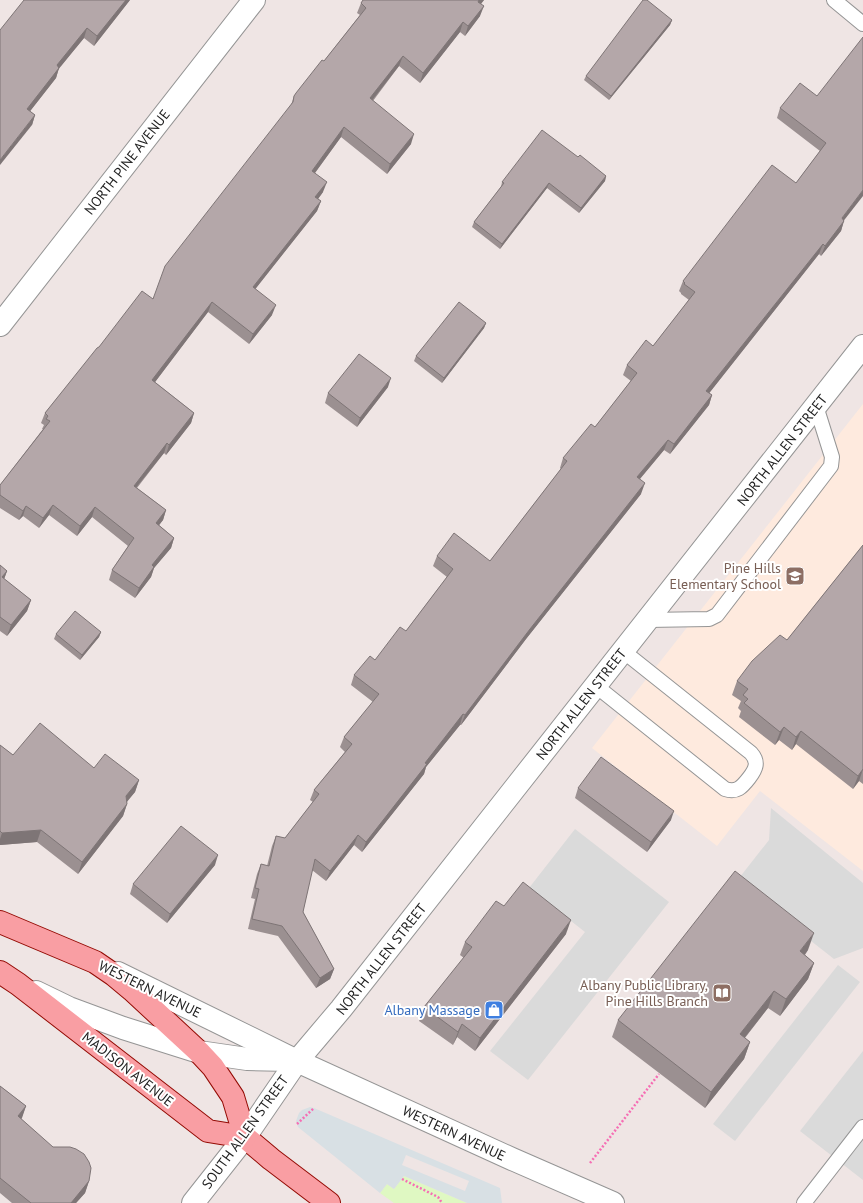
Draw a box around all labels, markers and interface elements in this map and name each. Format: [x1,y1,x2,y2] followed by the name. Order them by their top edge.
[80,106,174,218] street label: NORTH PINE AVENUE
[733,390,831,509] street label: NORTH ALLEN STREET
[669,559,781,593] place label: Pine Hills Elementary School
[784,565,806,587] school or university icon: Pine Hills Elementary School
[532,644,630,763] street label: NORTH ALLEN STREET
[332,899,430,1018] street label: NORTH ALLEN STREET
[96,956,204,1022] street label: WESTERN AVENUE
[580,976,708,1010] place label: Albany Public Library, Pine Hills Branch
[711,982,733,1004] library icon: Albany Public Library, Pine Hills Branch
[483,999,505,1021] shop icon: Albany Massage
[384,1001,480,1019] place label: Albany Massage
[79,1028,177,1110] street label: MADISON AVENUE
[198,1071,292,1192] street label: SOUTH ALLEN STREET
[399,1101,509,1165] street label: WESTERN AVENUE

